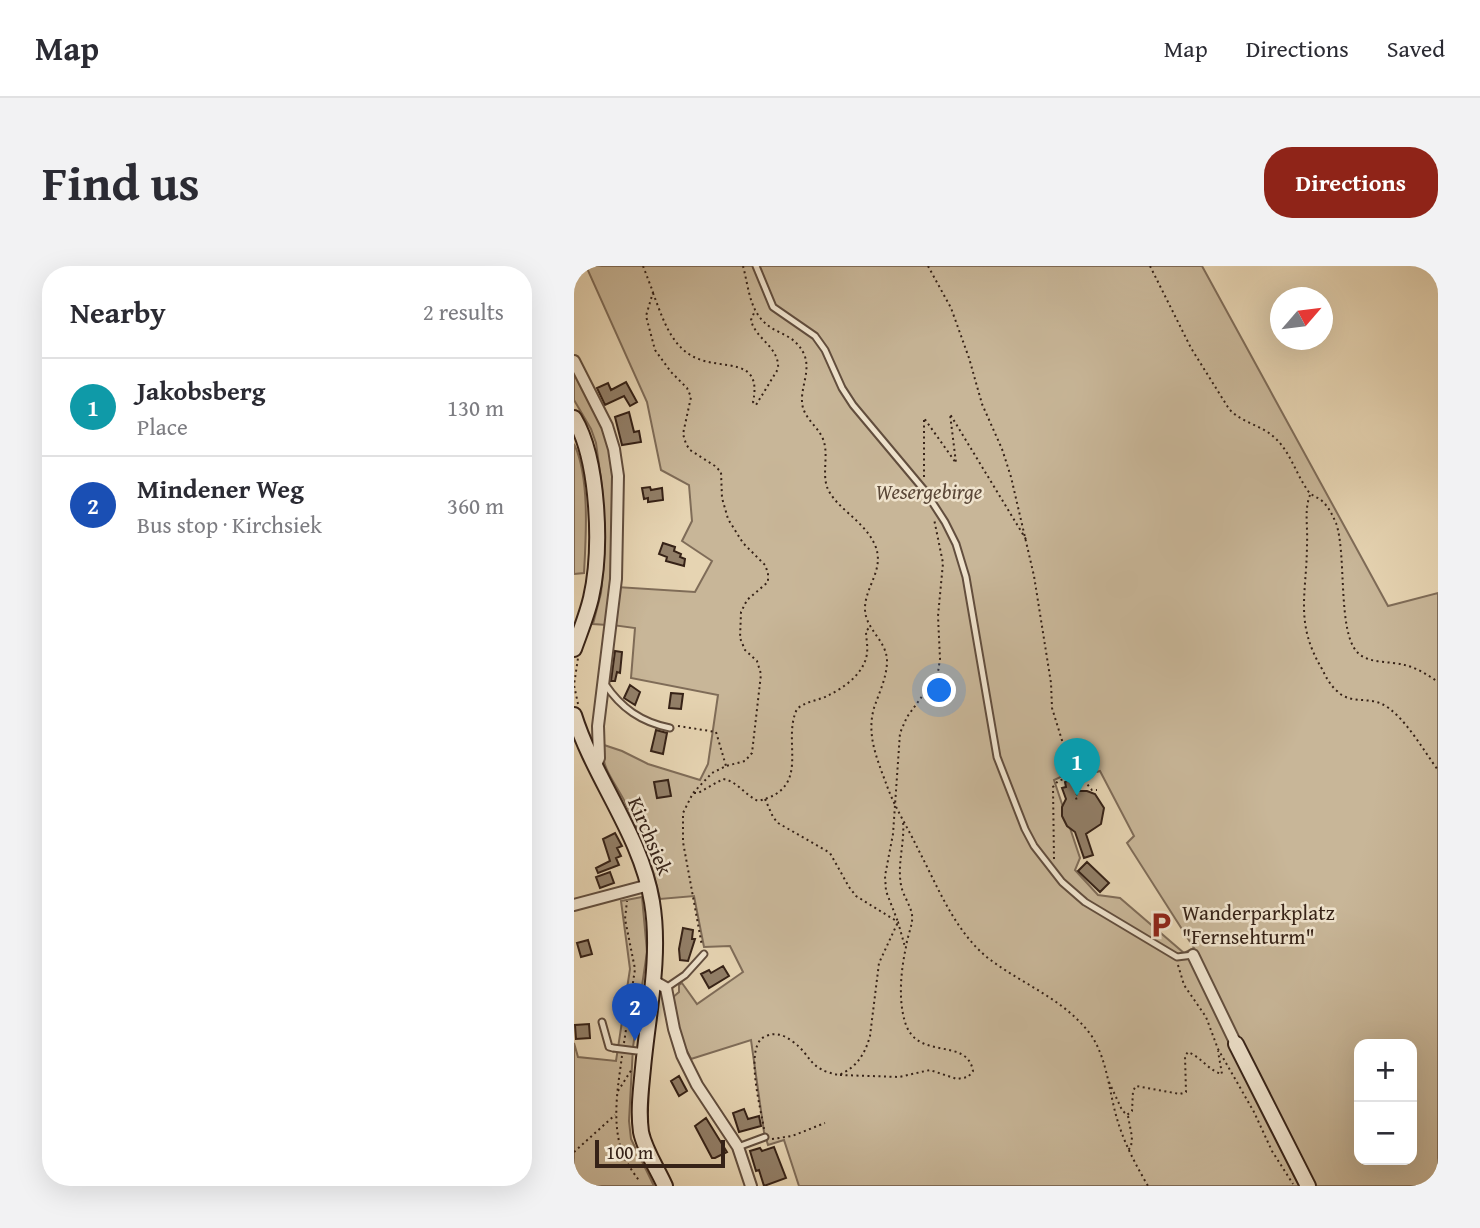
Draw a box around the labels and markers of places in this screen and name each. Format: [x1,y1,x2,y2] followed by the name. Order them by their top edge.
[1054,738,1100,796] pin: 1
[1182,897,1335,952] place label: Wanderparkplatz "Fernsehturm"
[1146,910,1176,940] parking icon: Wanderparkplatz "Fernsehturm"
[612,983,658,1041] pin: 2

